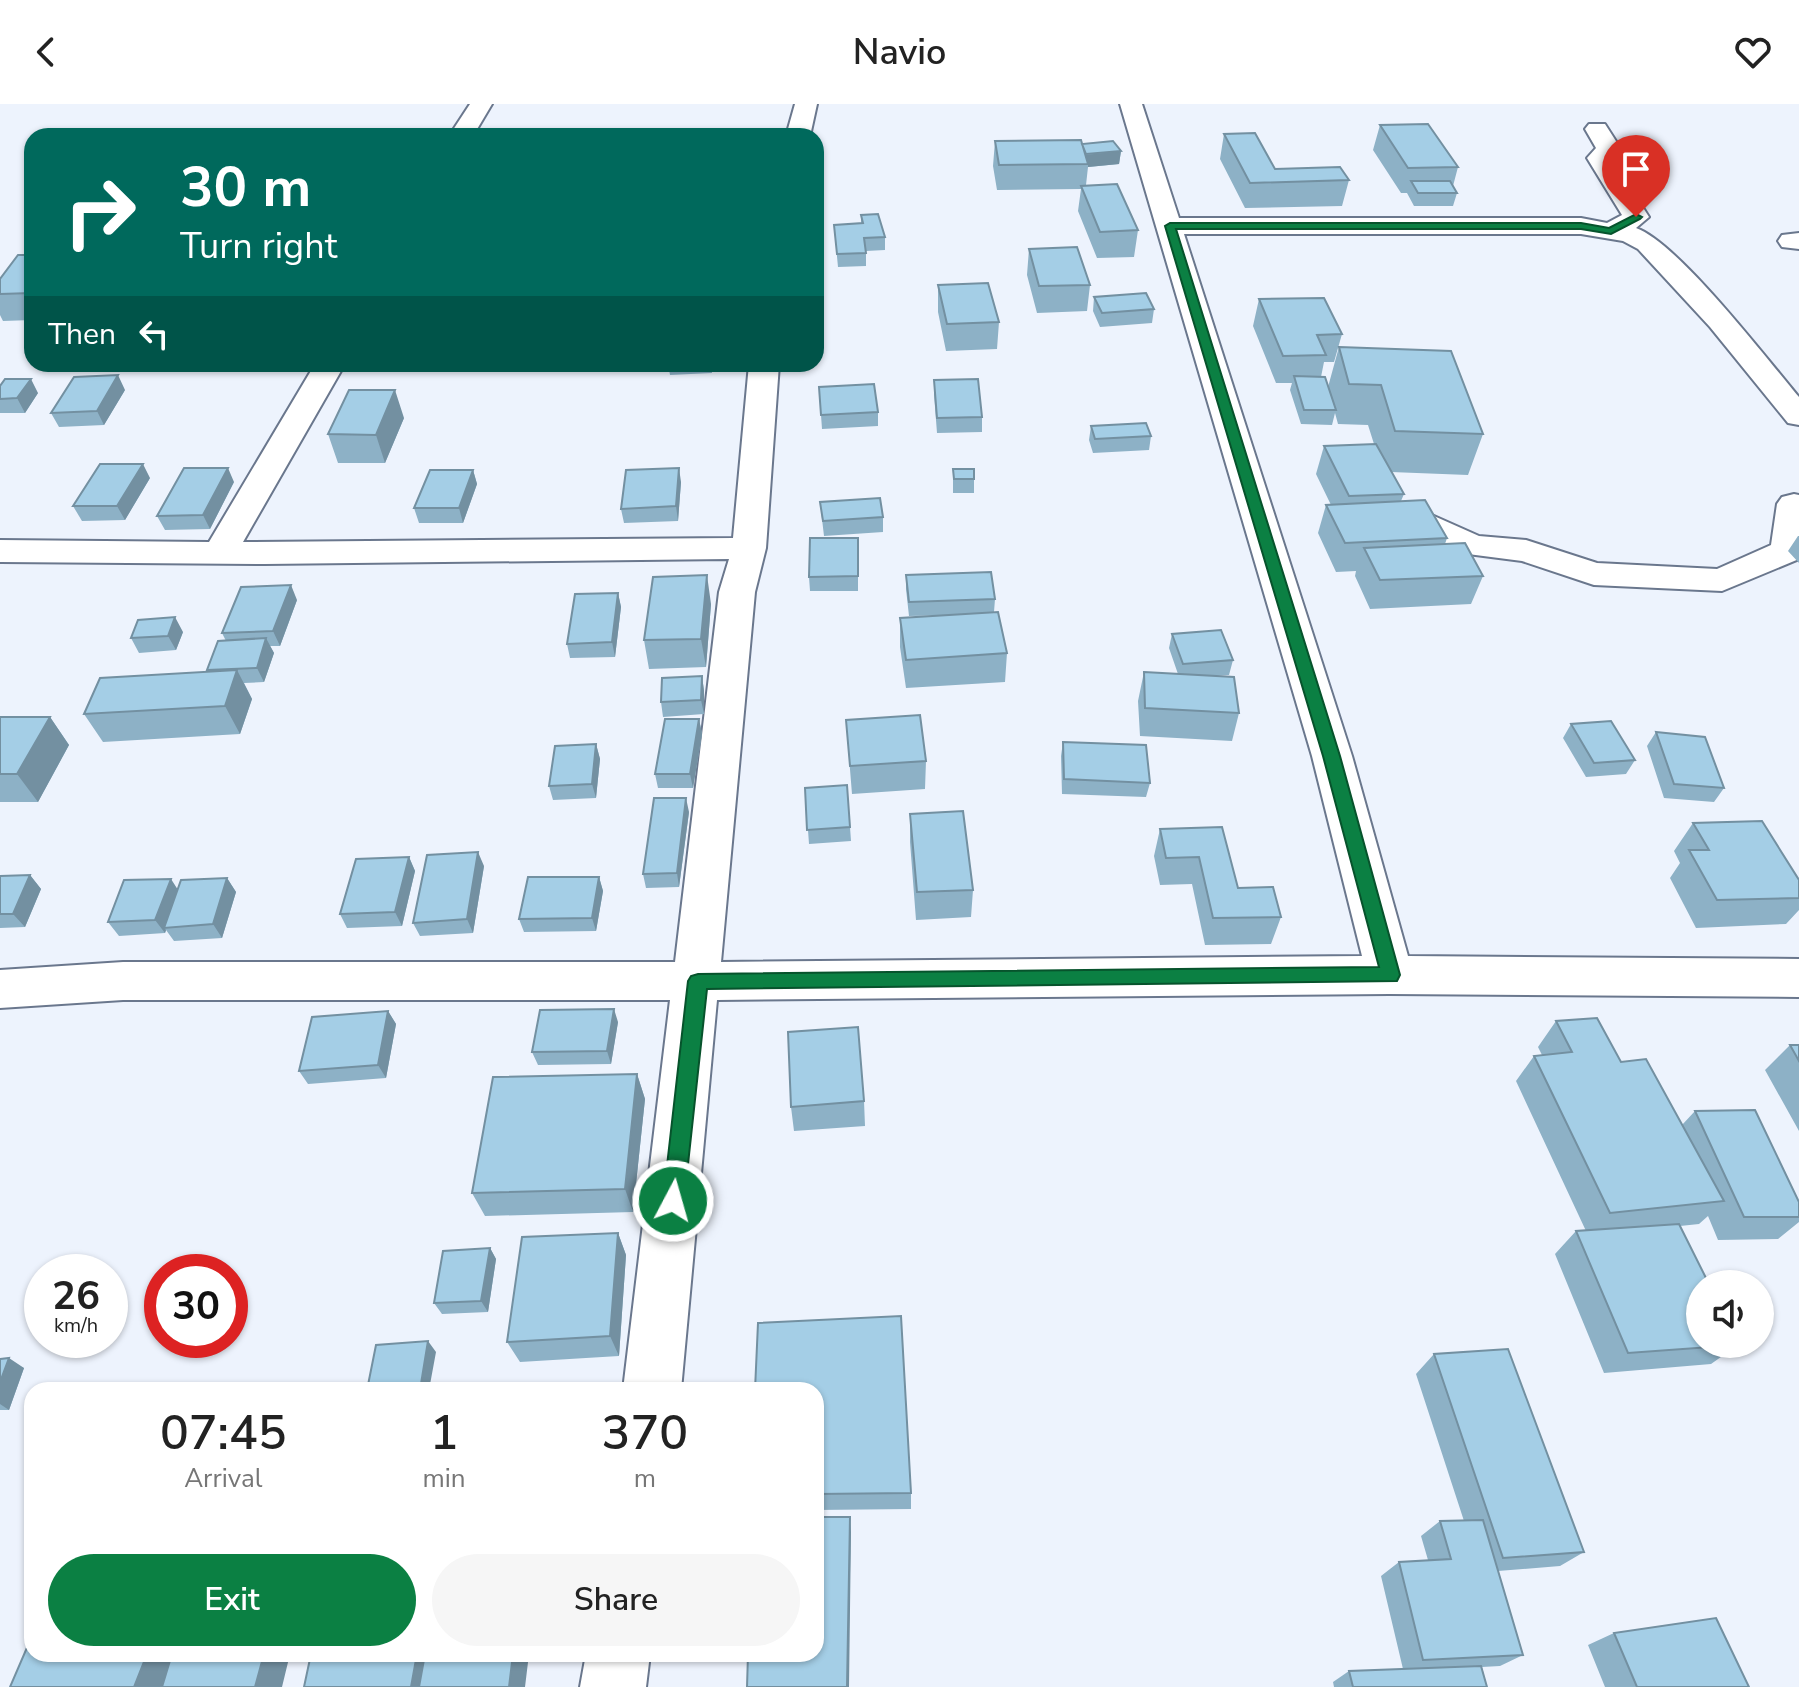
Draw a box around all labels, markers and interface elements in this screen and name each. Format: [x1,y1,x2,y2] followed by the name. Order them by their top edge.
[853,28,946,77] text: Navio
[24,30,68,74] icon: back
[1731,30,1775,74] icon: heart
[1602,135,1670,217] pin
[1614,147,1658,191] icon: arrive
[180,149,311,226] text: 30 m
[48,160,152,264] icon: right
[180,222,337,271] text: Turn right
[132,312,176,356] icon: left
[48,314,116,355] text: Then
[631,1159,715,1243] position arrow
[144,1254,248,1358] speed limit sign: 30
[52,1269,100,1323] text: 26
[1686,1270,1774,1358] map controls
[1686,1270,1774,1358] button: sound
[54,1312,98,1339] text: km/h
[160,1400,287,1466] text: 07:45
[430,1400,458,1466] text: 1
[602,1400,688,1466] text: 370
[184,1461,262,1496] text: Arrival
[423,1461,466,1496] text: min
[634,1461,656,1496] text: m
[48,1554,416,1646] button: Exit
[432,1554,800,1646] button: Share

